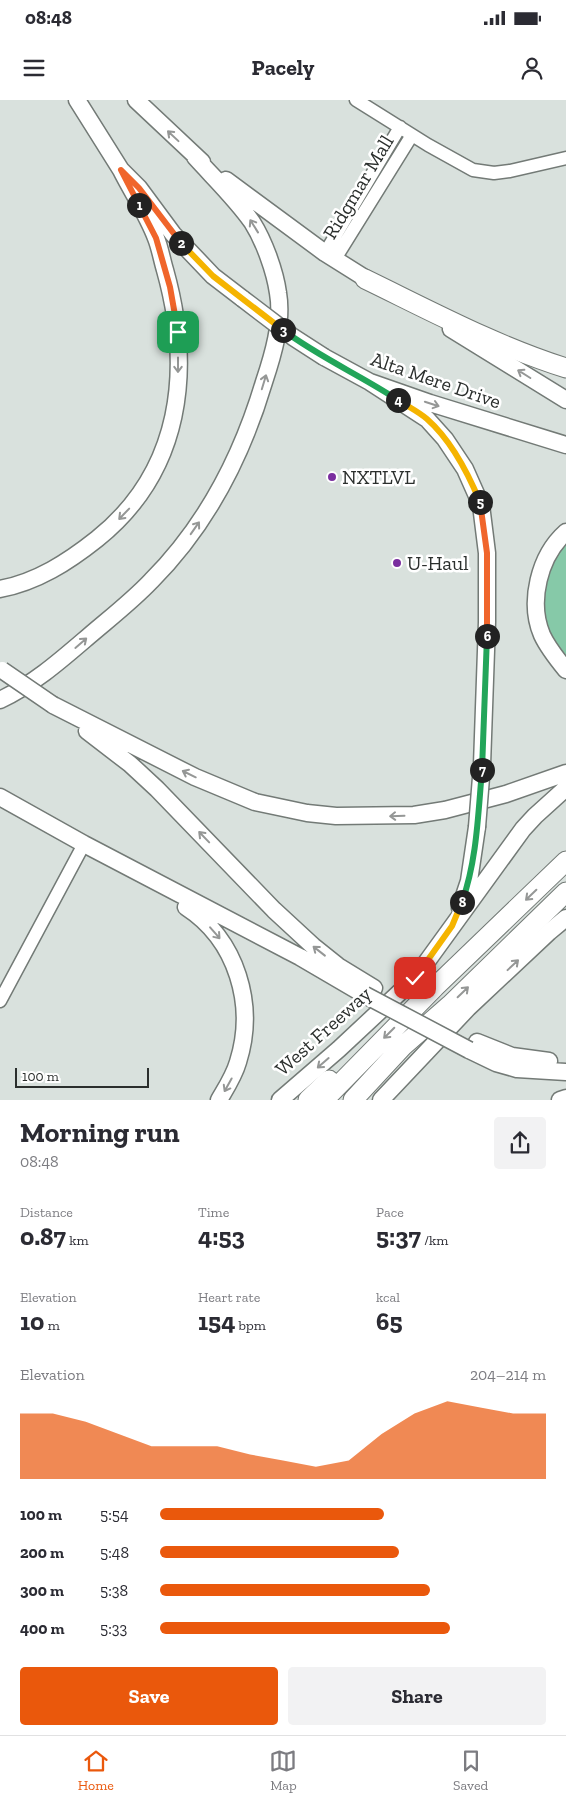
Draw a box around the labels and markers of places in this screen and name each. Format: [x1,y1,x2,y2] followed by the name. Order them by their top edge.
[126,192,152,218] pin: 1
[168,230,194,256] pin: 2
[157,311,199,353] pin
[270,318,296,342] pin: 3
[386,388,410,412] pin: 4
[342,465,415,489] place label: NXTLVL
[326,471,338,483] marker: NXTLVL
[468,490,492,514] pin: 5
[407,551,469,575] place label: U-Haul
[391,557,403,569] marker: U-Haul
[474,624,500,648] pin: 6
[470,758,494,782] pin: 7
[450,890,474,914] pin: 8
[394,957,436,999] pin

